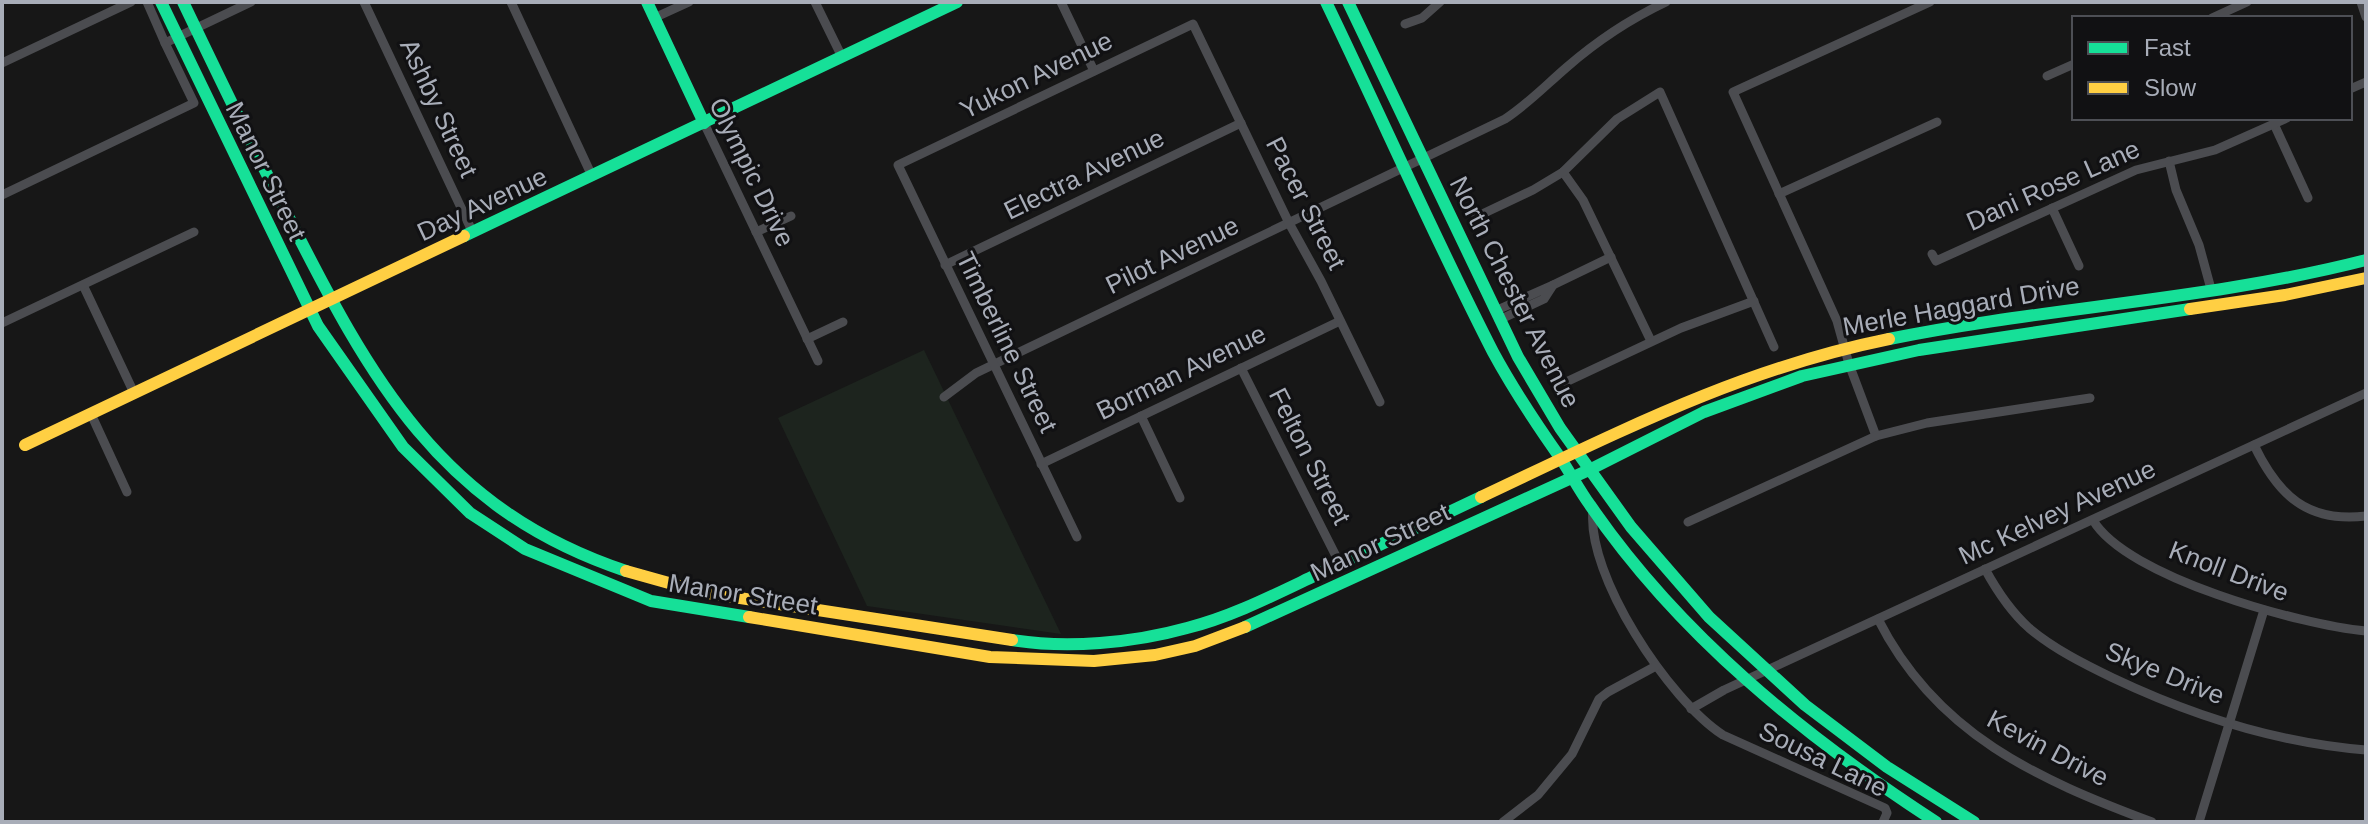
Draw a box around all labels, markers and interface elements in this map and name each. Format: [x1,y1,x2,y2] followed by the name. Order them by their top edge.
[2072,16,2352,120] legend
[955,25,1117,125] street label: Yukon Avenue
[394,34,484,182] street label: Ashby Street
[2144,34,2191,61] text: Fast
[2144,74,2197,101] text: Slow
[703,93,801,251] street label: Olympic Drive
[220,97,313,246] street label: Manor Street
[999,122,1169,226] street label: Electra Avenue
[1260,132,1353,275] street label: Pacer Street
[1962,133,2144,237] street label: Dani Rose Lane
[412,161,552,247] street label: Day Avenue
[1444,171,1586,413] street label: North Chester Avenue
[1101,210,1243,300] street label: Pilot Avenue
[950,247,1064,438] street label: Timberline Street
[1840,270,2082,342] street label: Merle Haggard Drive
[1091,318,1271,426] street label: Borman Avenue
[1263,383,1358,530] street label: Felton Street
[1954,453,2160,571] street label: Mc Kelvey Avenue
[1306,496,1455,587] street label: Manor Street
[2165,534,2293,608] street label: Knoll Drive
[666,567,820,621] street label: Manor Street
[2101,636,2229,710] street label: Skye Drive
[1982,704,2114,792] street label: Kevin Drive
[1754,715,1892,803] street label: Sousa Lane

